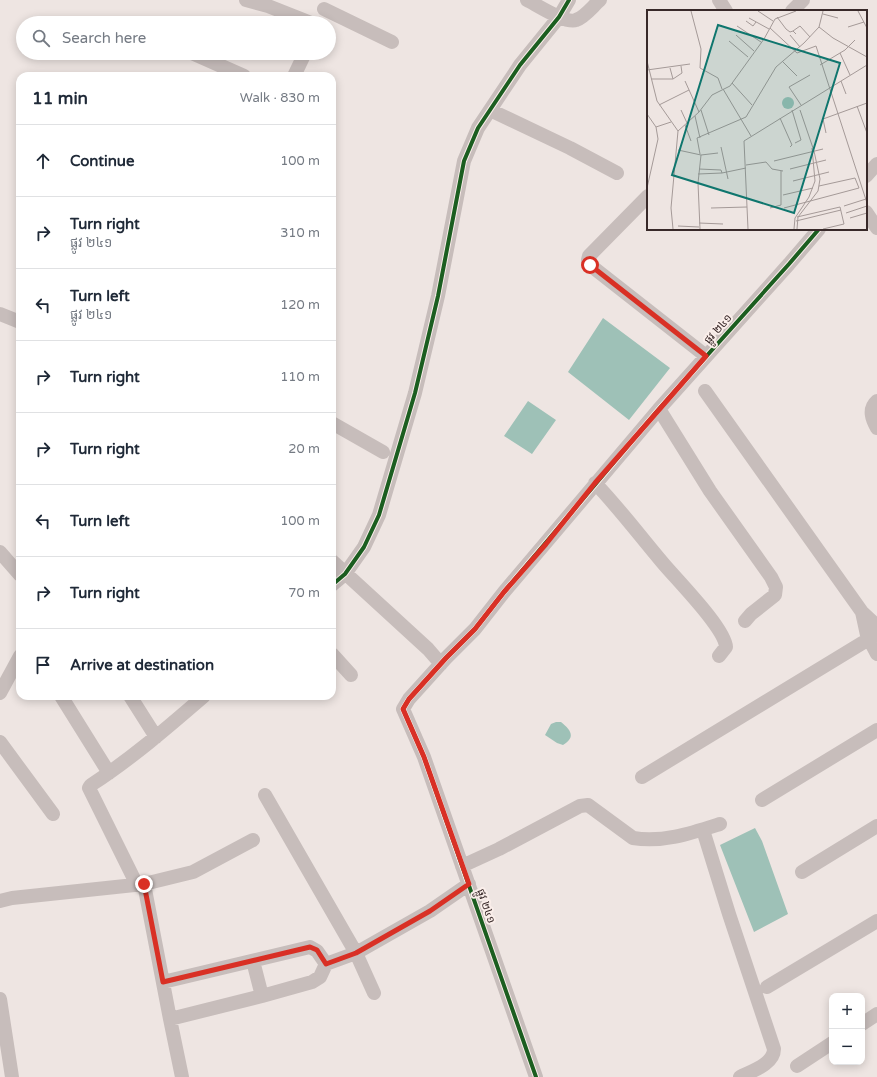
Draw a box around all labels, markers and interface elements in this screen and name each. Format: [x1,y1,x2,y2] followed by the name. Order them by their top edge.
[647,10,867,230] inset map
[16,16,336,60] search box
[30,27,52,49] icon: search
[62,29,146,47] text: Search here
[32,88,88,109] text: 11 min
[240,90,320,106] text: Walk · 830 m
[32,150,54,172] icon: ahead
[70,152,134,170] text: Continue
[280,153,320,169] text: 100 m
[70,215,140,233] text: Turn right
[32,222,54,244] icon: right
[280,225,320,241] text: 310 m
[70,235,112,251] text: ផ្លូវ ២៤១
[581,256,599,274] route start
[70,287,130,305] text: Turn left
[32,294,54,316] icon: left
[280,297,320,313] text: 120 m
[70,307,112,323] text: ផ្លូវ ២៤១
[701,311,737,349] street label: ផ្លូវ ២៤១
[32,366,54,388] icon: right
[70,368,140,386] text: Turn right
[280,369,320,385] text: 110 m
[32,438,54,460] icon: right
[70,440,140,458] text: Turn right
[288,441,320,457] text: 20 m
[32,510,54,532] icon: left
[70,512,130,530] text: Turn left
[280,513,320,529] text: 100 m
[32,582,54,604] icon: right
[70,584,140,602] text: Turn right
[288,585,320,601] text: 70 m
[32,654,54,676] icon: arrive
[70,656,214,674] text: Arrive at destination
[135,875,153,893] route end
[471,887,498,926] street label: ផ្លូវ ២៤១
[829,993,865,1065] map controls
[829,993,865,1029] button: +
[829,1029,865,1065] button: −

